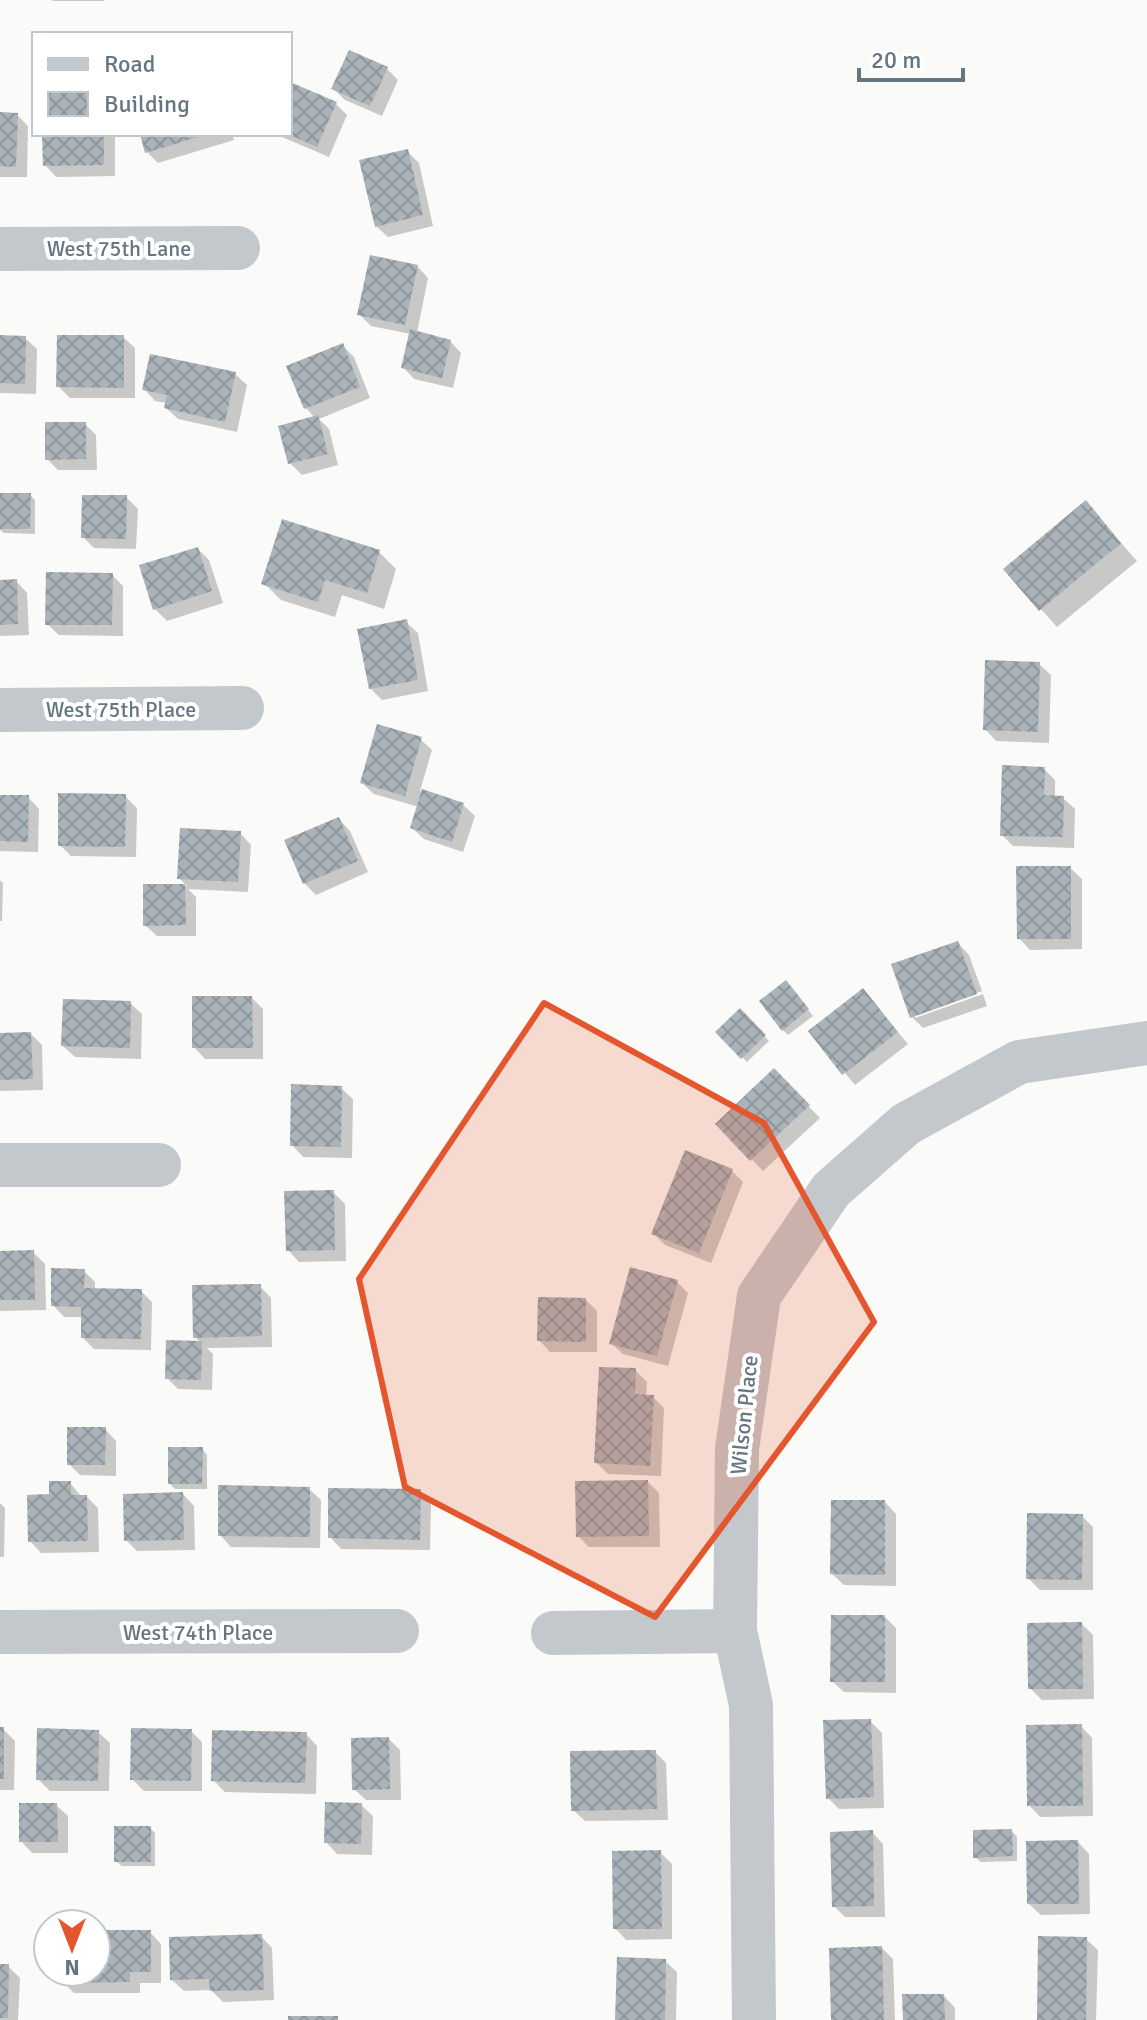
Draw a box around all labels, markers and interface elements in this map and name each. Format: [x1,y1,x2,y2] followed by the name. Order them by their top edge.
[32,32,292,136] legend
[859,32,963,82] scale bar
[871,45,921,75] text: 20 m
[104,49,155,79] text: Road
[104,89,190,119] text: Building
[47,235,191,262] street label: West 75th Lane
[46,696,196,723] street label: West 75th Place
[724,1354,764,1476] street label: Wilson Place
[123,1619,273,1646] street label: West 74th Place
[32,1908,112,1988] north arrow
[64,1954,80,1981] text: N

